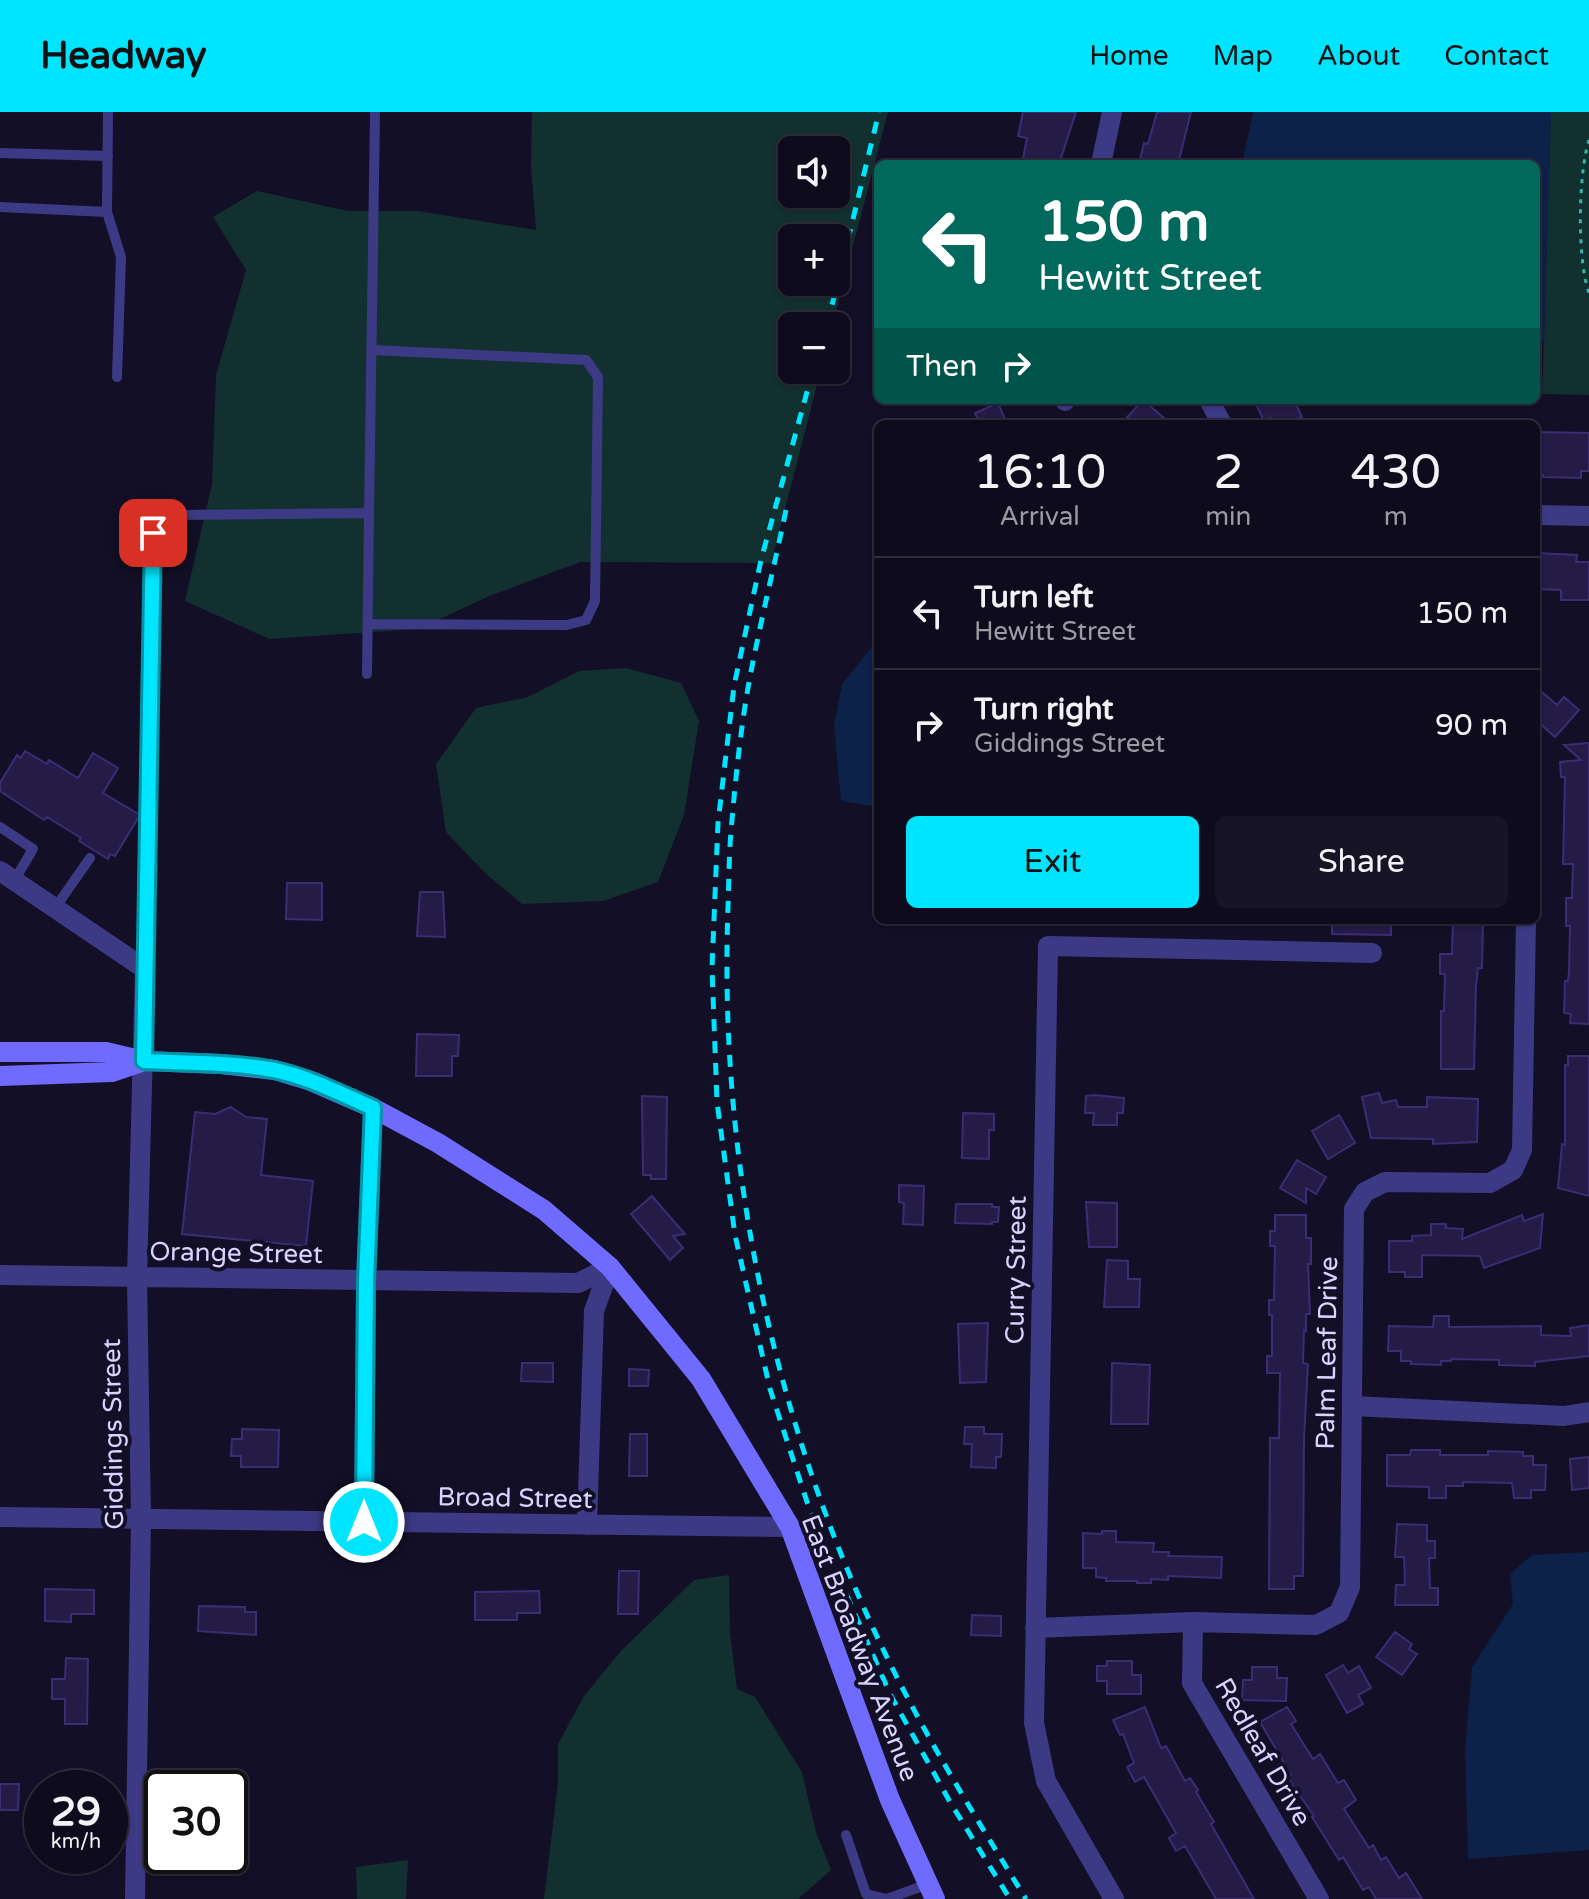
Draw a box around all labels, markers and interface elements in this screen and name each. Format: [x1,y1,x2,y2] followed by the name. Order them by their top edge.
[40,33,206,79] text: Headway
[1089,39,1169,73] text: Home
[1213,39,1273,73] text: Map
[1317,39,1400,73] text: About
[1444,39,1549,73] text: Contact
[778,136,850,384] map controls
[778,136,850,208] button: sound
[1038,189,1209,256] text: 150 m
[906,192,1010,296] icon: left
[778,224,850,296] button: +
[1038,257,1262,300] text: Hewitt Street
[778,312,850,384] button: −
[994,344,1038,388] icon: right
[906,348,978,385] text: Then
[973,444,1106,502] text: 16:10
[1213,444,1243,502] text: 2
[1350,444,1441,502] text: 430
[119,499,187,567] pin
[999,501,1080,532] text: Arrival
[1205,501,1251,532] text: min
[1384,501,1408,532] text: m
[131,511,175,555] icon: arrive
[974,579,1093,616] text: Turn left
[906,591,950,635] icon: left
[1416,595,1508,632] text: 150 m
[974,616,1136,647] text: Hewitt Street
[974,691,1114,728] text: Turn right
[906,703,950,747] icon: right
[1435,707,1508,744] text: 90 m
[974,728,1165,759] text: Giddings Street
[906,816,1199,908] button: Exit
[1215,816,1508,908] button: Share
[999,1195,1033,1345] street label: Curry Street
[149,1236,323,1270] street label: Orange Street
[1310,1256,1344,1450] street label: Palm Leaf Drive
[96,1338,130,1530] street label: Giddings Street
[322,1480,406,1564] position arrow
[437,1481,593,1515] street label: Broad Street
[795,1510,925,1786] street label: East Broadway Avenue
[1208,1672,1318,1832] street label: Redleaf Drive
[144,1770,248,1874] speed limit sign: 30
[51,1788,101,1836] text: 29
[51,1830,101,1854] text: km/h

